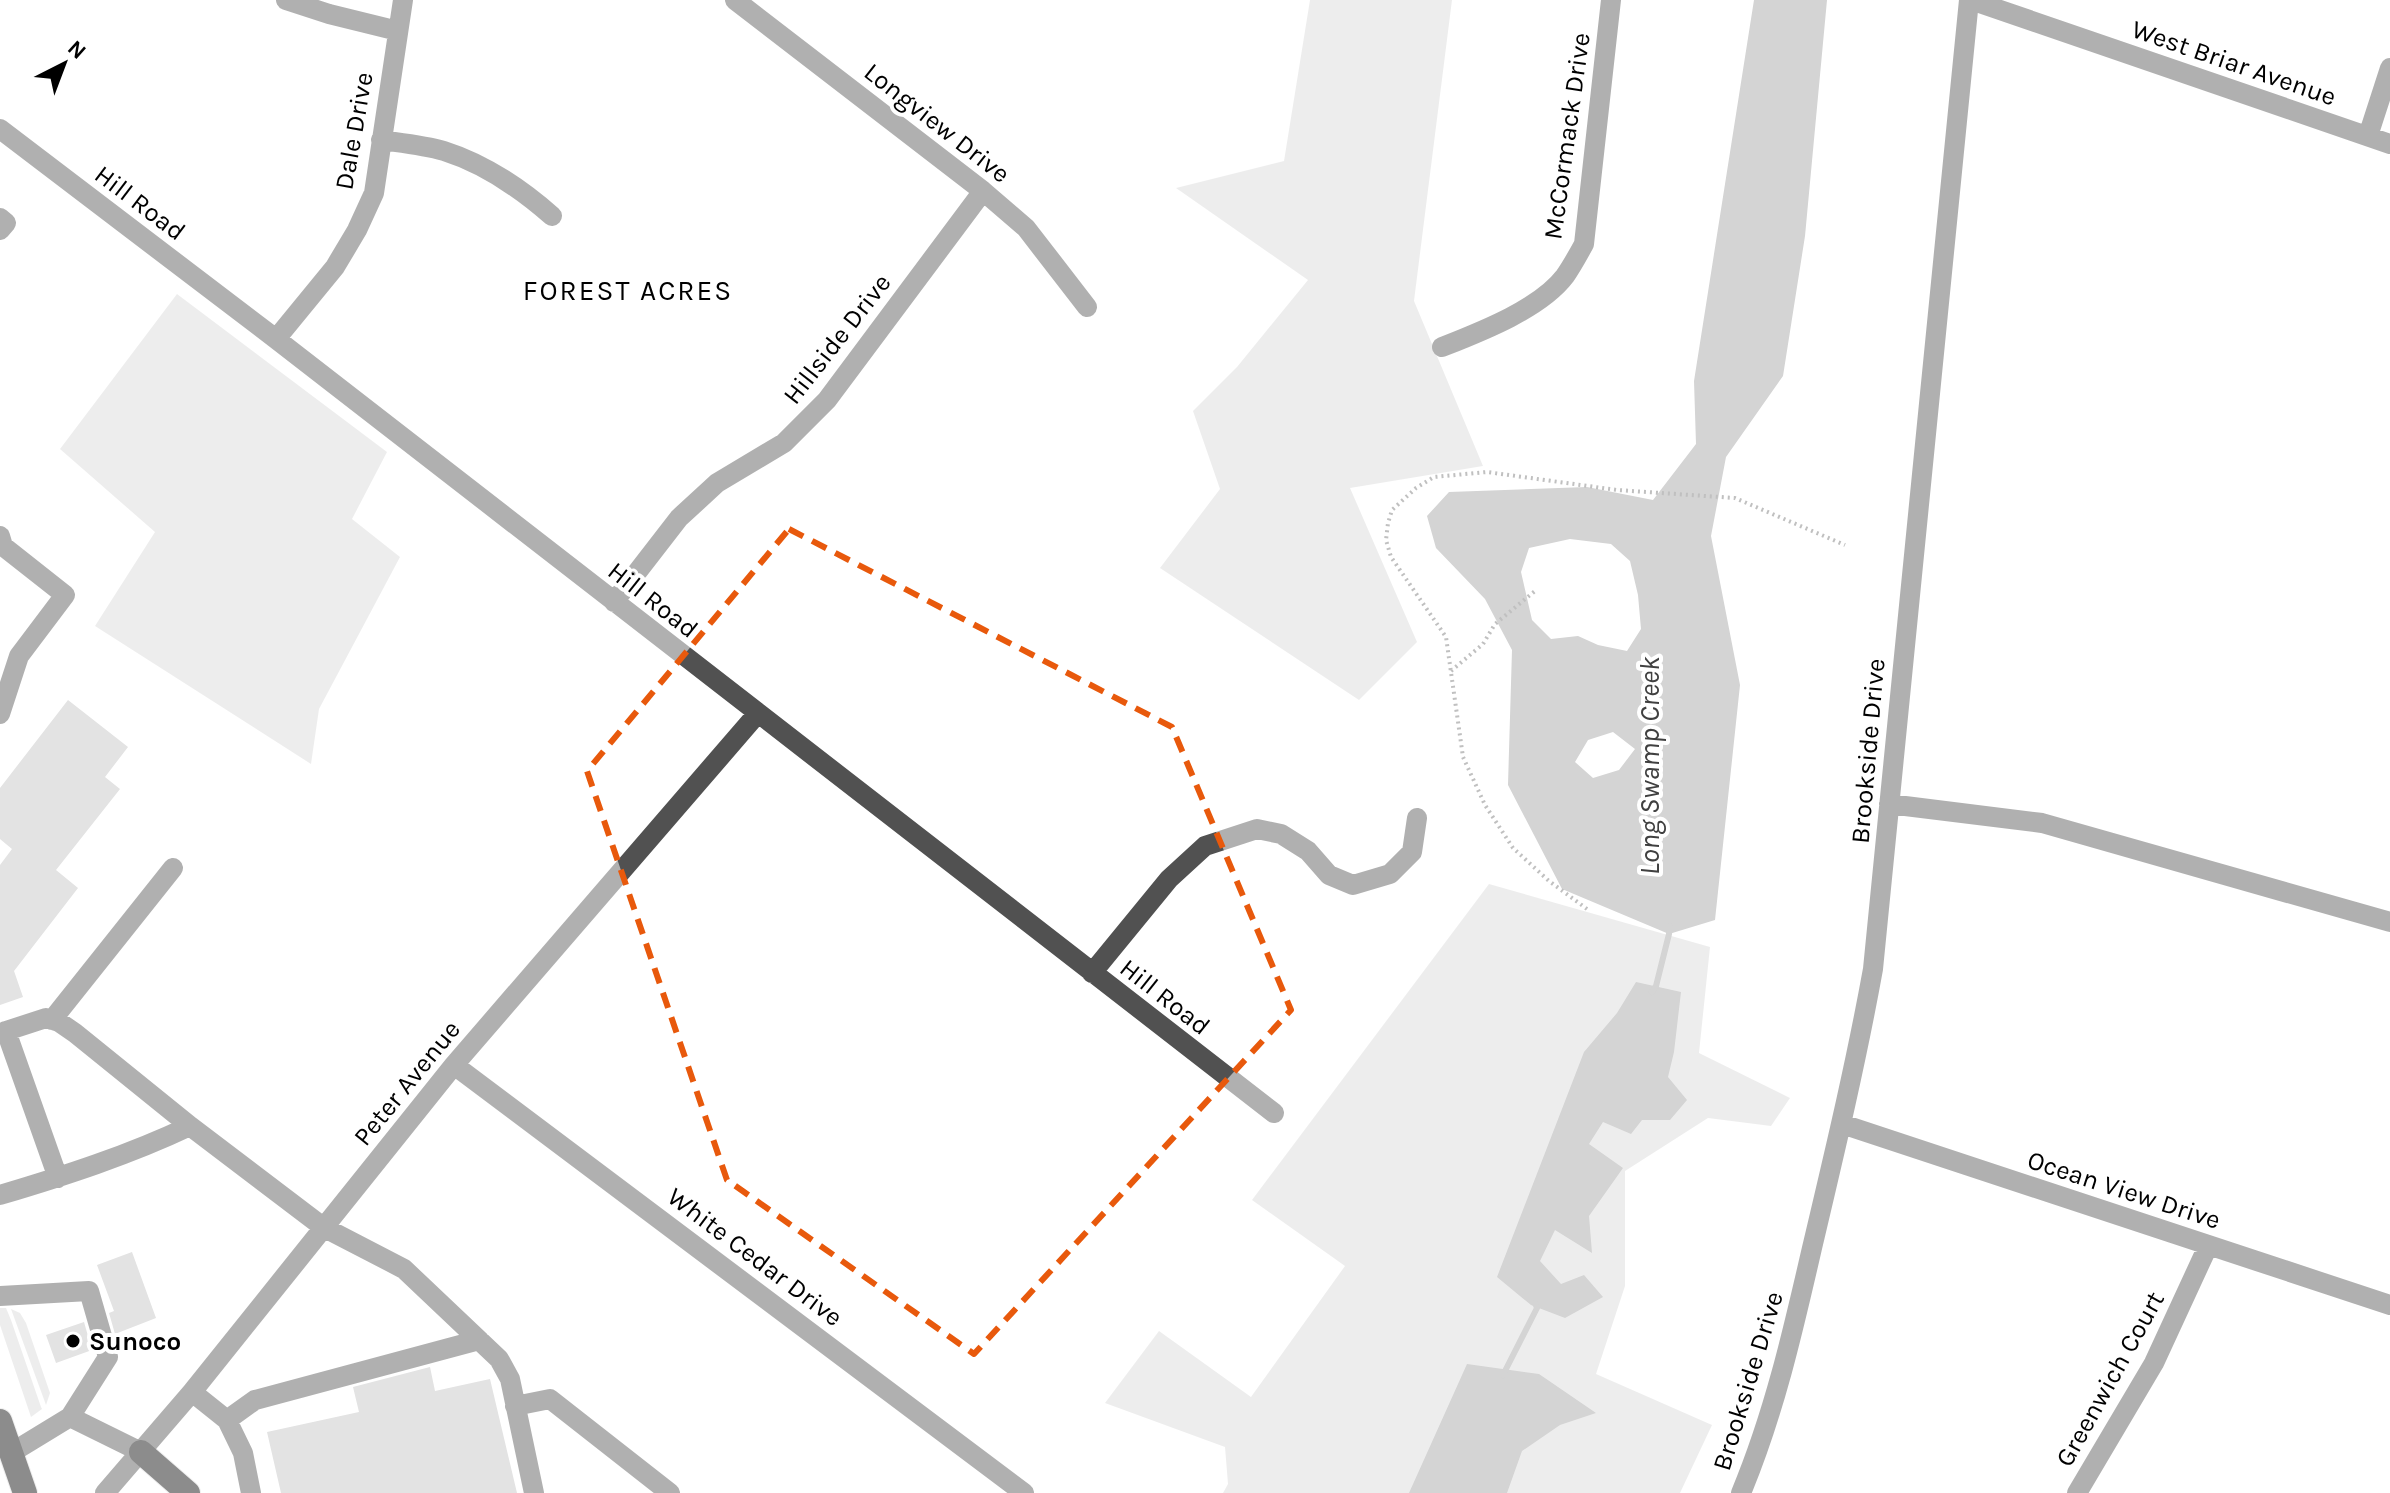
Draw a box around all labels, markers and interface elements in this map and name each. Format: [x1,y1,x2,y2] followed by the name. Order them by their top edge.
[2128,13,2340,113] street label: West Briar Avenue
[24,24,104,104] north arrow
[1537,31,1597,241] street label: McCormack Drive
[62,35,91,65] text: N
[858,56,1016,190] street label: Longview Drive
[328,70,380,192] street label: Dale Drive
[88,159,192,247] street label: Hill Road
[777,268,897,410] street label: Hillside Drive
[523,274,733,307] district label: FOREST ACRES
[602,555,704,645] street label: Hill Road
[1633,656,1666,875] water label: Long Swamp Creek
[1844,657,1892,845] street label: Brookside Drive
[1114,952,1216,1042] street label: Hill Road
[347,1014,467,1152] street label: Peter Avenue
[2024,1144,2224,1236] street label: Ocean View Drive
[661,1181,849,1333] street label: White Cedar Drive
[2049,1286,2171,1472] street label: Greenwich Court
[1706,1288,1790,1474] street label: Brookside Drive
[89,1326,181,1357] place label: Sunoco
[64,1332,82,1350] marker: Sunoco

